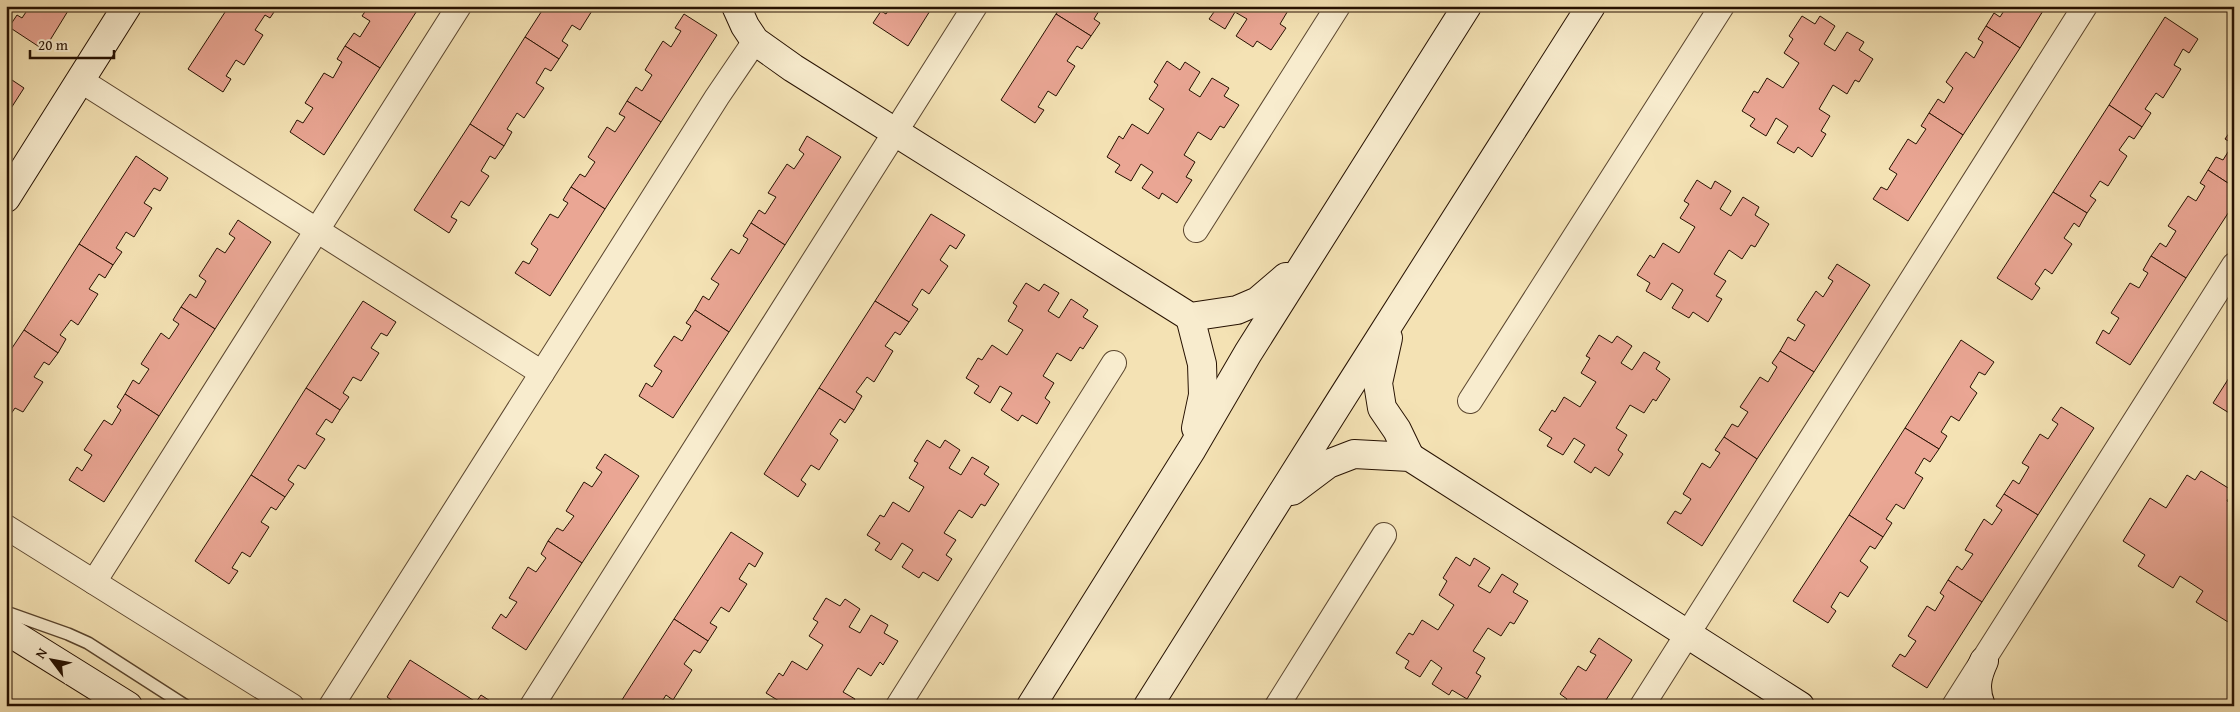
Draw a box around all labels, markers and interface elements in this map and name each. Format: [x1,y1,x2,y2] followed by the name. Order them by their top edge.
[30,28,114,60] scale bar
[38,34,69,55] text: 20 m
[28,634,78,684] north arrow
[30,643,52,662] text: N

